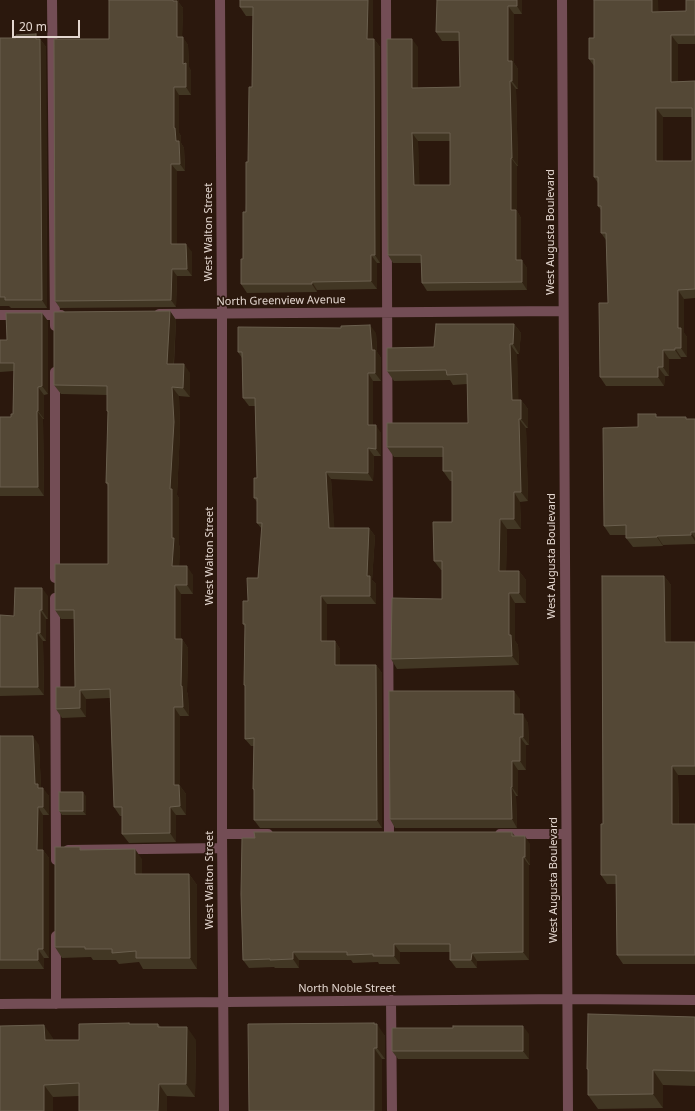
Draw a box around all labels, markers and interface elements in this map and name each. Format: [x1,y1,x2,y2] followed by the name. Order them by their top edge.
[14,12,82,38] scale bar
[19,18,47,35] text: 20 m
[544,169,558,295] street label: West Augusta Boulevard
[202,183,216,281] street label: West Walton Street
[216,293,346,309] street label: North Greenview Avenue
[545,493,559,619] street label: West Augusta Boulevard
[203,507,217,605] street label: West Walton Street
[547,817,561,943] street label: West Augusta Boulevard
[203,831,217,929] street label: West Walton Street
[298,982,396,996] street label: North Noble Street

